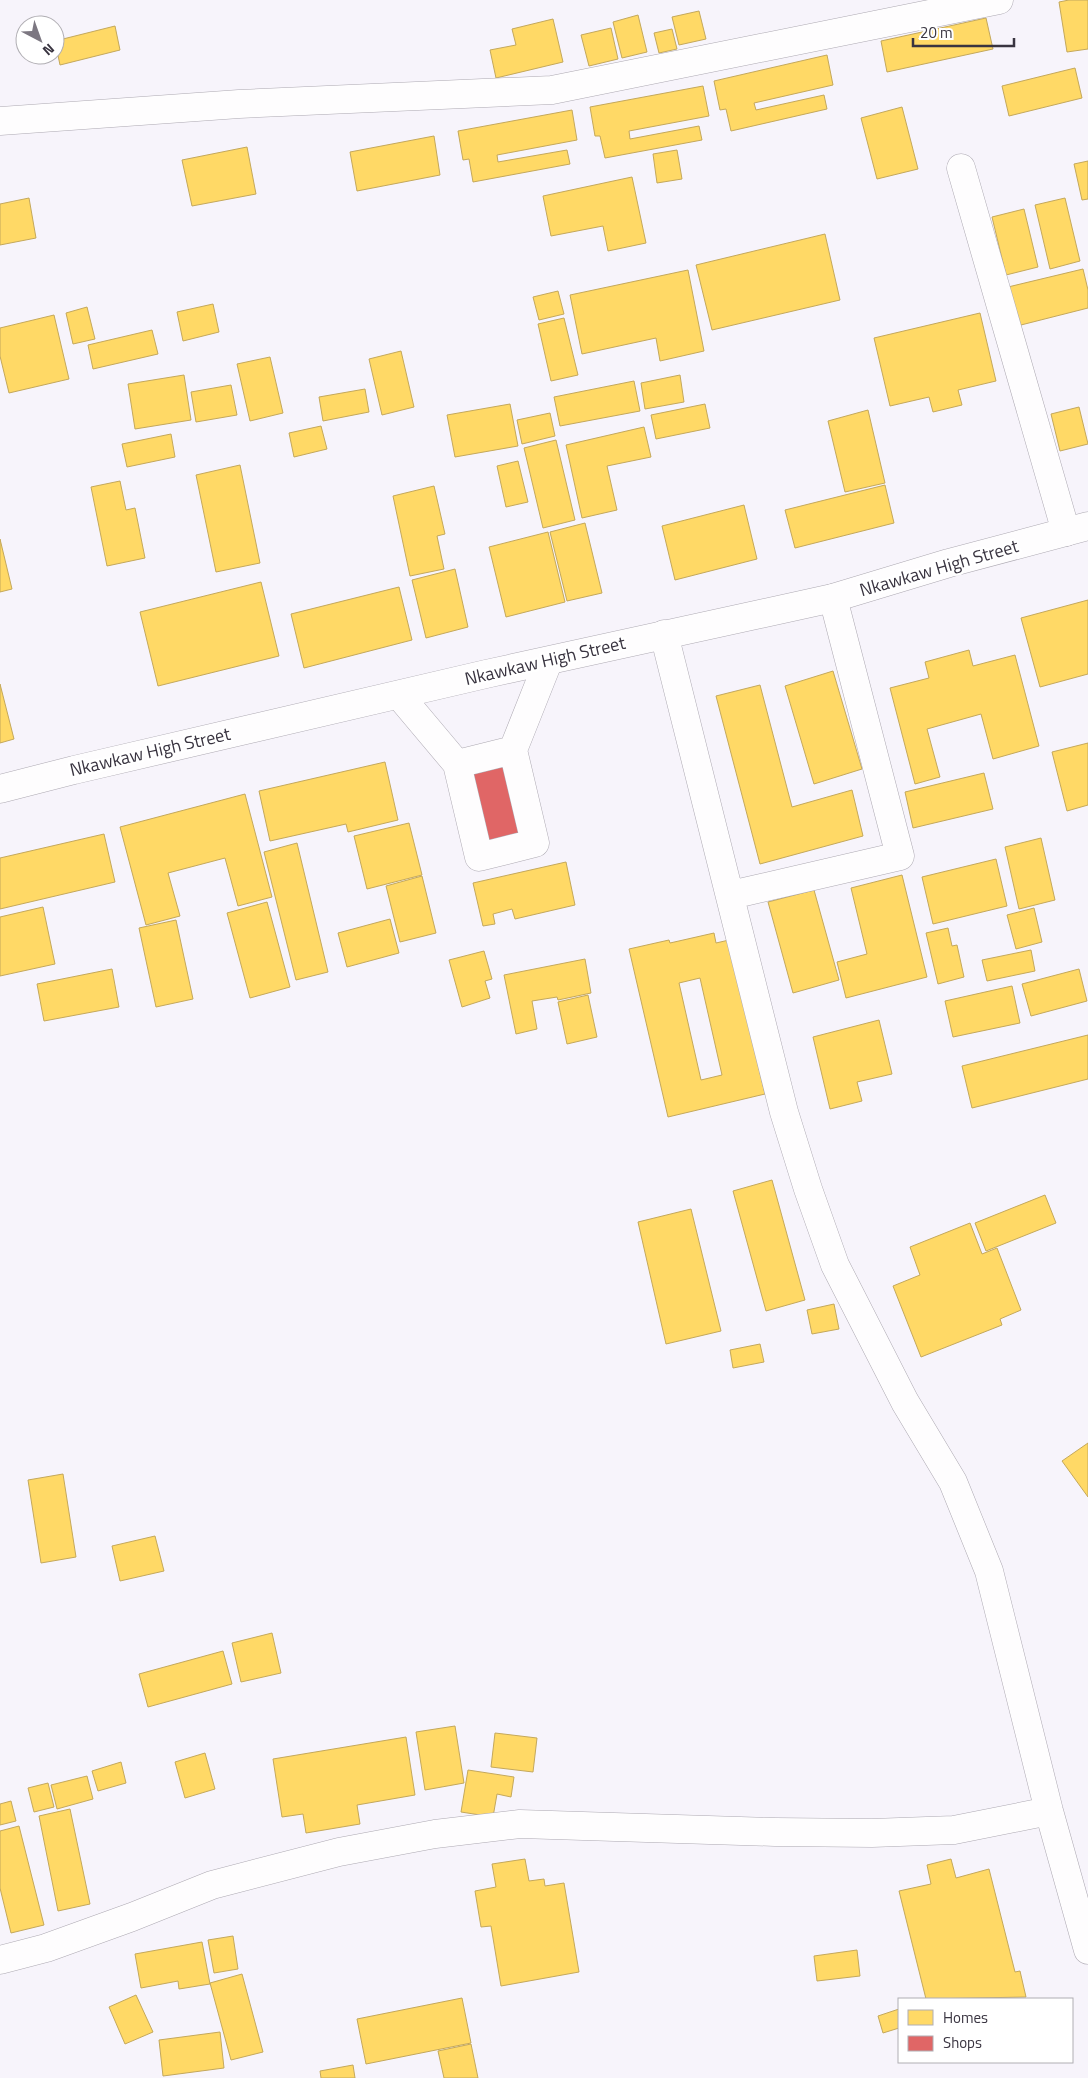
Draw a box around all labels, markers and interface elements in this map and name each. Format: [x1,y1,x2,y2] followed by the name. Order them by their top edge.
[15,15,65,65] north arrow
[913,15,1014,47] scale bar
[920,21,953,44] text: 20 m
[38,39,59,61] text: N
[856,532,1022,603] street label: Nkawkaw High Street
[462,629,629,692] street label: Nkawkaw High Street
[67,720,234,783] street label: Nkawkaw High Street
[898,1998,1073,2063] legend
[943,2006,988,2029] text: Homes
[943,2031,982,2054] text: Shops

